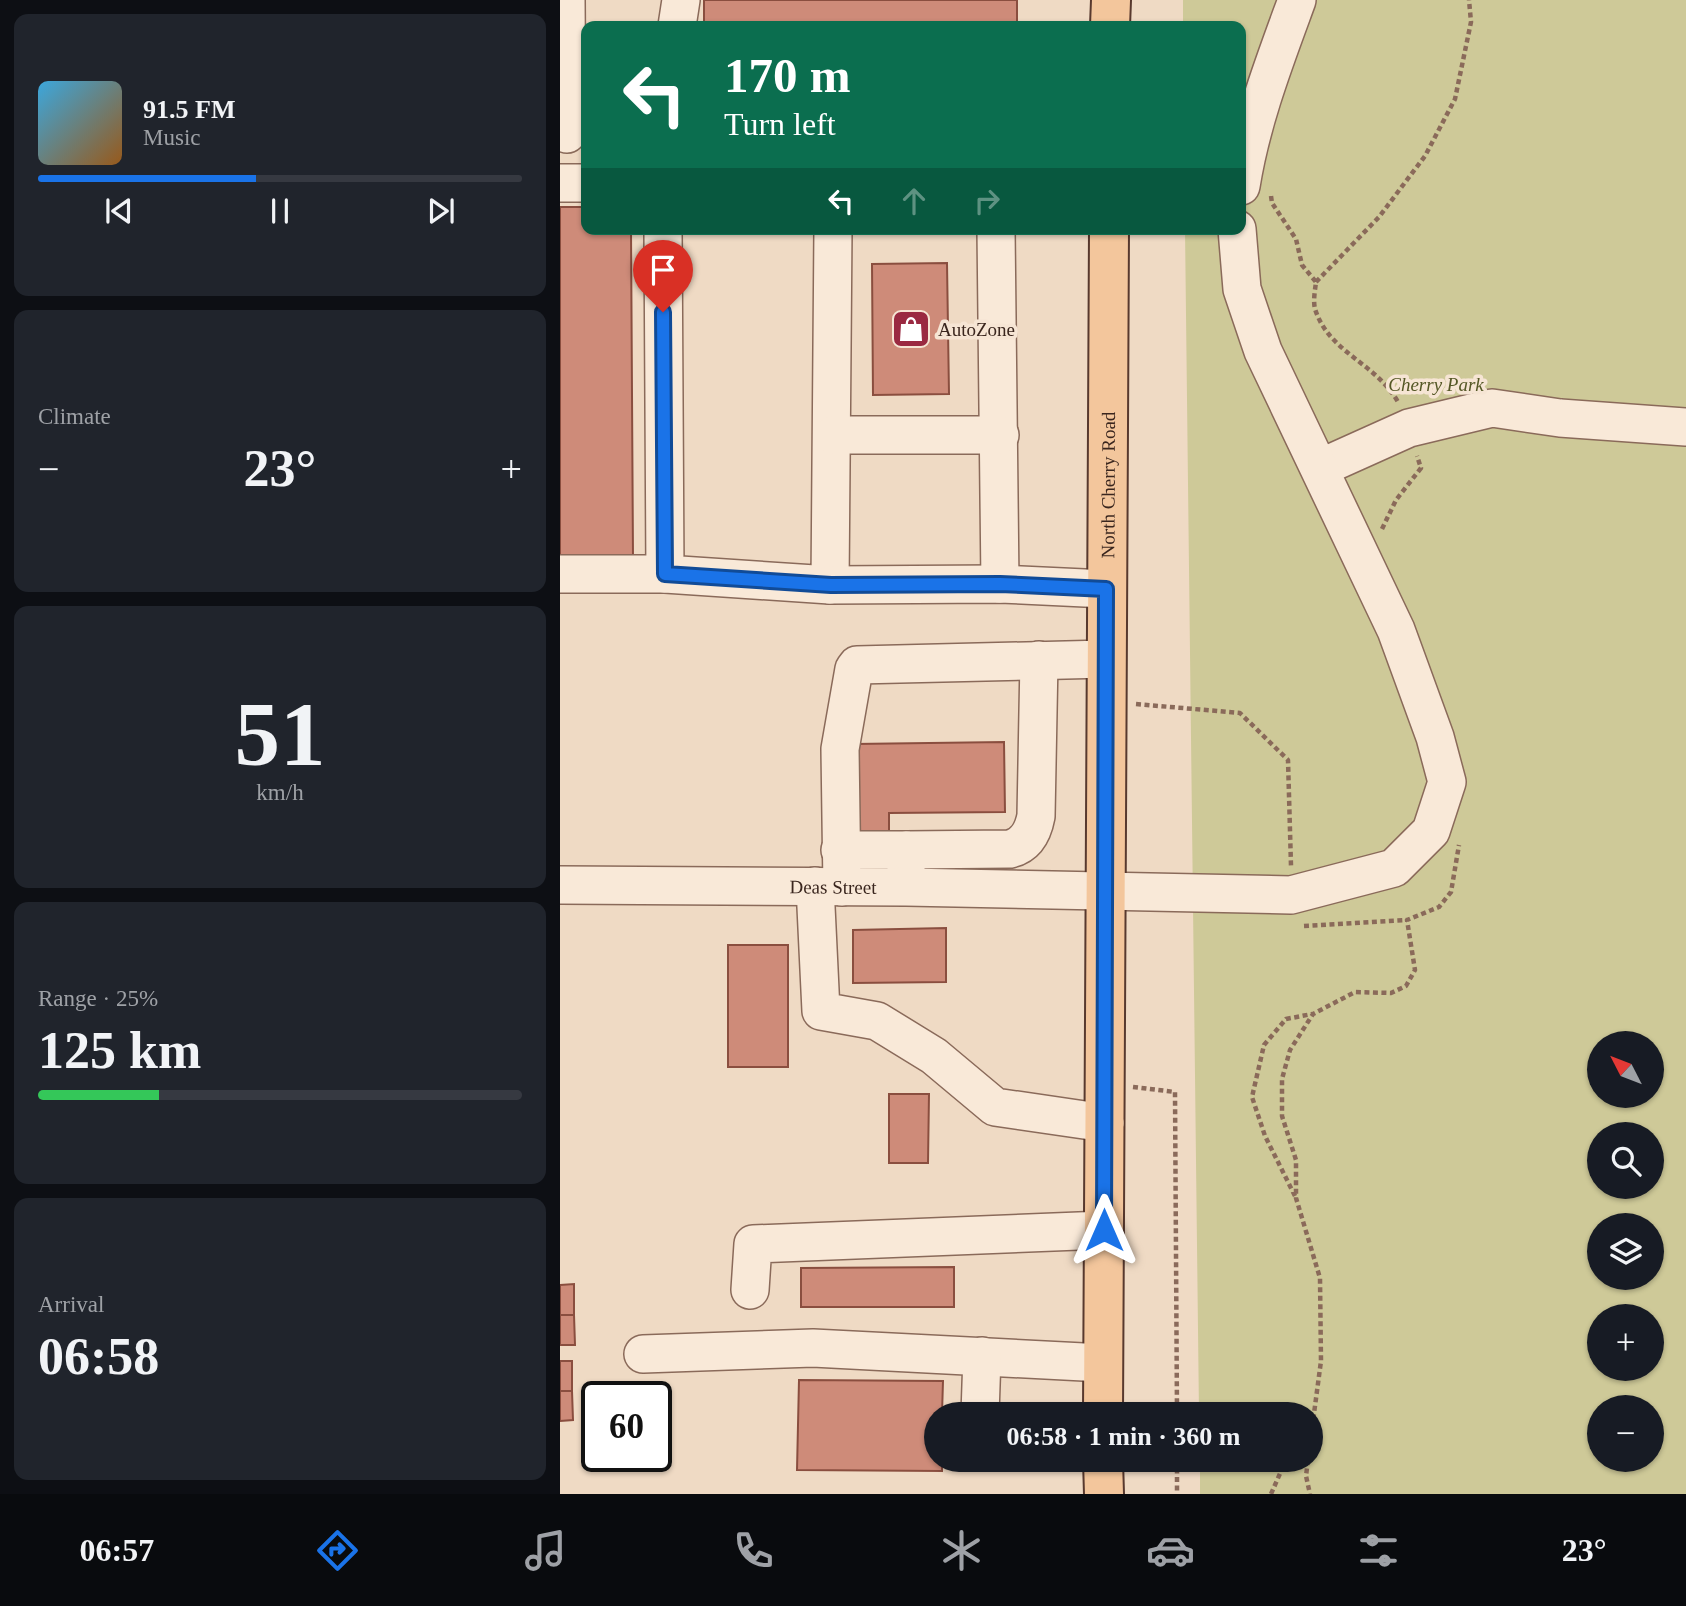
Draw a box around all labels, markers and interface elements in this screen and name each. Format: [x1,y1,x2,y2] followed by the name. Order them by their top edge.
[724,48,851,103] text: 170 m
[609,49,700,140] icon: left
[143,95,235,124] text: 91.5 FM
[724,106,836,142] text: Turn left
[143,125,201,150] text: Music
[822,182,860,220] icon: left
[895,182,933,220] icon: ahead
[968,182,1006,220] icon: right
[100,192,138,230] icon: previous
[261,192,299,230] icon: pause
[422,192,460,230] icon: next
[633,240,693,312] pin
[644,251,682,289] icon: arrive
[890,308,932,350] shop icon: AutoZone
[938,319,1015,340] place label: AutoZone
[1388,374,1484,395] park label: Cherry Park
[38,404,111,429] text: Climate
[1097,411,1119,558] street label: North Cherry Road
[244,440,316,497] text: 23°
[38,448,59,490] text: −
[501,448,522,490] text: +
[235,684,326,785] text: 51
[256,780,304,805] text: km/h
[789,876,877,898] street label: Deas Street
[38,986,158,1011] text: Range · 25%
[38,1022,201,1079] text: 125 km
[1587,1031,1664,1108] north arrow
[1587,1031,1664,1472] map controls
[1587,1122,1664,1199] button: search
[1067,1193,1141,1267] position arrow
[1587,1213,1664,1290] button: layers
[38,1292,104,1317] text: Arrival
[1587,1304,1664,1381] button: +
[38,1328,159,1385] text: 06:58
[581,1381,672,1472] speed limit sign: 60
[1587,1395,1664,1472] button: −
[1007,1422,1241,1451] text: 06:58 · 1 min · 360 m
[313,1526,362,1575] icon: directions
[521,1526,570,1575] icon: music
[729,1526,778,1575] icon: phone
[937,1526,986,1575] icon: climate
[1146,1526,1195,1575] icon: car
[1354,1526,1403,1575] icon: filters
[80,1532,154,1568] text: 06:57
[1562,1532,1606,1568] text: 23°

